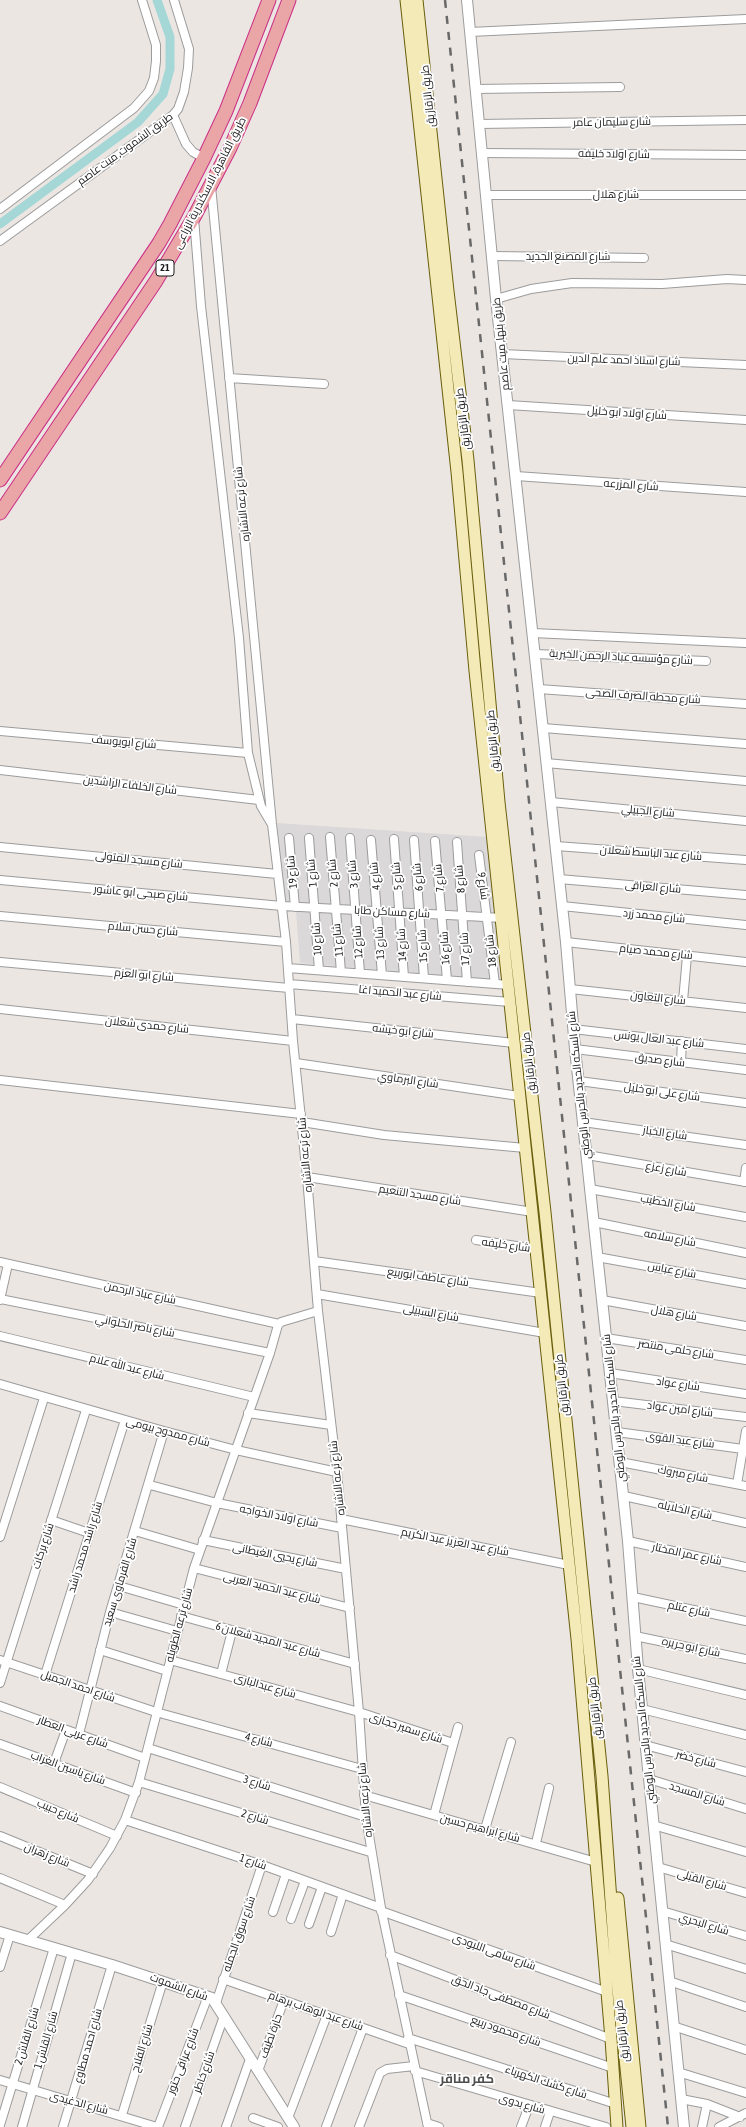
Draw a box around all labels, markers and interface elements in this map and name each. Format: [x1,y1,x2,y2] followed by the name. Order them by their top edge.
[418,64,438,128] street label: طريق الزقازيق
[75,110,175,188] street label: طريق الشموت, ميت عاصم
[171,115,249,251] street label: طريق القاهرة, الاسكندرية الزراعى
[573,115,651,129] street label: شارع سليمان عامر
[578,147,650,161] street label: شارع اولاد خليفه
[593,188,639,202] street label: شارع هلال
[526,250,610,264] street label: شارع المصنع الجديد
[156,260,174,276] road number: 21
[490,297,512,391] street label: طريق بنها, ميت عاصم
[567,351,681,369] street label: شارع استاذ احمد علم الدين
[453,387,473,451] street label: طريق الزقازيق
[587,404,667,422] street label: شارع اولاد ابو خليل
[232,466,252,542] street label: شارع ترعه الاشاره
[603,476,659,494] street label: شارع المزرعه
[549,647,693,667] street label: شارع مؤسسه عباد الرحمن الخيرية
[585,685,701,707] street label: شارع محطه الصرف الصحى
[484,709,502,773] street label: طريق الزقازيق
[91,733,157,751] street label: شارع ابويوسف
[82,773,178,797] street label: شارع الخلفاء الراشدين
[621,802,675,820] street label: شارع الجبيلي
[599,843,703,863] street label: شارع عبد الباسط شعلان
[95,849,183,871] street label: شارع مسجد المتولى
[284,855,300,889] street label: شارع 19
[304,858,320,888] street label: شارع 1
[325,858,341,888] street label: شارع 2
[345,859,361,889] street label: شارع 3
[367,861,383,891] street label: شارع 4
[389,861,405,891] street label: شارع 5
[410,862,426,892] street label: شارع 6
[431,863,447,893] street label: شارع 7
[452,864,468,894] street label: شارع 8
[475,871,491,901] street label: شارع 9
[624,878,682,896] street label: شارع العراقى
[93,882,189,904] street label: شارع صبحى ابو عاشور
[354,903,430,921] street label: شارع مساكن طابا
[622,906,686,926] street label: شارع محمد زرد
[107,919,179,939] street label: شارع حسن سلام
[309,922,325,956] street label: شارع 10
[330,923,346,957] street label: شارع 11
[350,925,366,959] street label: شارع 12
[373,926,387,960] street label: شارع 13
[395,928,409,962] street label: شارع 14
[416,929,430,963] street label: شارع 15
[437,931,453,965] street label: شارع 16
[458,932,472,966] street label: شارع 17
[483,934,499,968] street label: شارع 18
[619,942,693,962] street label: شارع محمد صيام
[114,966,174,984] street label: شارع ابو العزم
[358,983,442,1003] street label: شارع عبد الحميد اغا
[630,989,686,1007] street label: شارع التعاون
[565,1010,593,1160] street label: شارع السكه الحديد بالحرس الوطني
[104,1014,190,1036] street label: شارع حمدى شعلان
[372,1021,434,1041] street label: شارع ابو خيشه
[613,1028,705,1050] street label: شارع عبد العال يونس
[519,1031,539,1095] street label: طريق الزقازيق
[634,1050,686,1070] street label: شارع صديق
[377,1069,439,1091] street label: شارع البرماوي
[623,1080,701,1104] street label: شارع على ابو خليل
[295,1117,315,1193] street label: شارع ترعه الاشاره
[642,1123,688,1143] street label: شارع الخباز
[644,1159,688,1179] street label: شارع زعزع
[378,1182,462,1208] street label: شارع مسجد التنعيم
[639,1192,697,1214] street label: شارع الخطيب
[643,1226,697,1250] street label: شارع سلامه
[481,1235,531,1255] street label: شارع خليفه
[647,1259,697,1281] street label: شارع عباس
[386,1265,470,1289] street label: شارع عاطف ابوربيع
[103,1279,177,1307] street label: شارع عباد الرحمن
[402,1302,460,1324] street label: شارع السبيلى
[650,1302,698,1324] street label: شارع هلال
[94,1312,176,1340] street label: شارع ناصر الحلواني
[600,1333,628,1483] street label: شارع السكه الحديد بالحرس الوطني
[637,1336,715,1362] street label: شارع حلمى منتصر
[88,1351,166,1383] street label: شارع عبد الله علام
[552,1353,572,1417] street label: طريق الزقازيق
[655,1374,701,1394] street label: شارع عواد
[646,1398,714,1420] street label: شارع امين عواد
[125,1414,211,1450] street label: شارع ممدوح بيومى
[645,1429,715,1451] street label: شارع عبد القوى
[327,1440,347,1516] street label: شارع ترعه الاشاره
[657,1463,709,1485] street label: شارع مبروك
[656,1498,714,1522] street label: شارع الخلايله
[65,1500,105,1594] street label: شارع راشد محمد راشد
[238,1502,320,1530] street label: شارع اولاد الخواجه
[29,1521,57,1571] street label: شارع بركات
[400,1525,510,1559] street label: شارع عبد العزيز عبد الكريم
[100,1536,140,1628] street label: شارع الفرماوى سعيد
[231,1540,319,1570] street label: شارع يحيي الغيطانى
[651,1540,723,1568] street label: شارع عمر المختار
[222,1570,322,1606] street label: شارع عبد الحميد العربى
[163,1586,195,1664] street label: شارع ترعه الطويله
[667,1598,711,1620] street label: شارع عتلم
[214,1620,322,1660] street label: شارع عبد المجيد شعلان 6
[661,1634,721,1660] street label: شارع ابو حريره
[630,1655,658,1805] street label: شارع السكه الحديد بالحرس الوطني
[39,1667,117,1705] street label: شارع احمد الجميل
[233,1671,297,1701] street label: شارع عبدالبارى
[585,1676,605,1740] street label: طريق الزقازيق
[368,1710,444,1746] street label: شارع سمير حجازى
[36,1713,110,1751] street label: شارع عربى العطار
[244,1730,274,1750] street label: شارع 4
[674,1747,718,1771] street label: شارع خضر
[29,1748,107,1788] street label: شارع ياسين الغراب
[355,1762,375,1838] street label: شارع ترعه الاشاره
[242,1773,272,1793] street label: شارع 3
[667,1779,727,1809] street label: شارع المسجد
[35,1796,81,1826] street label: شارع حبيب
[240,1807,270,1827] street label: شارع 2
[439,1811,521,1845] street label: شارع ابراهيم حسين
[22,1840,72,1870] street label: شارع زهران
[238,1851,268,1873] street label: شارع 1
[676,1867,728,1893] street label: شارع القبلى
[220,1894,258,1974] street label: شارع سوق الجمله
[677,1910,731,1938] street label: شارع البحري
[451,1931,537,1973] street label: شارع سامى اللبودى
[148,1970,210,2004] street label: شارع الشموت
[450,1972,552,2022] street label: شارع مصطفى جاد الحق
[267,1989,365,2033] street label: شارع عبد الوهاب برهام
[612,1999,632,2063] street label: طريق الزقازيق
[12,2006,42,2066] street label: شارع القلش 2
[71,2007,105,2085] street label: شارع احمد مطاوع
[31,2010,61,2070] street label: شارع القلش 1
[257,2012,285,2060] street label: حارة لطيف
[469,2013,543,2049] street label: شارع محمود ربيع
[128,2022,156,2074] street label: شارع الفلاح
[164,2026,202,2096] street label: شارع عراقى حتور
[190,2049,218,2095] street label: شارع خاطر
[503,2062,589,2102] street label: شارع كشك الكهرباء
[440,2071,494,2087] district label: كفر مناقر
[48,2089,110,2117] street label: شارع الدغيدى
[497,2091,547,2117] street label: شارع بدوى

